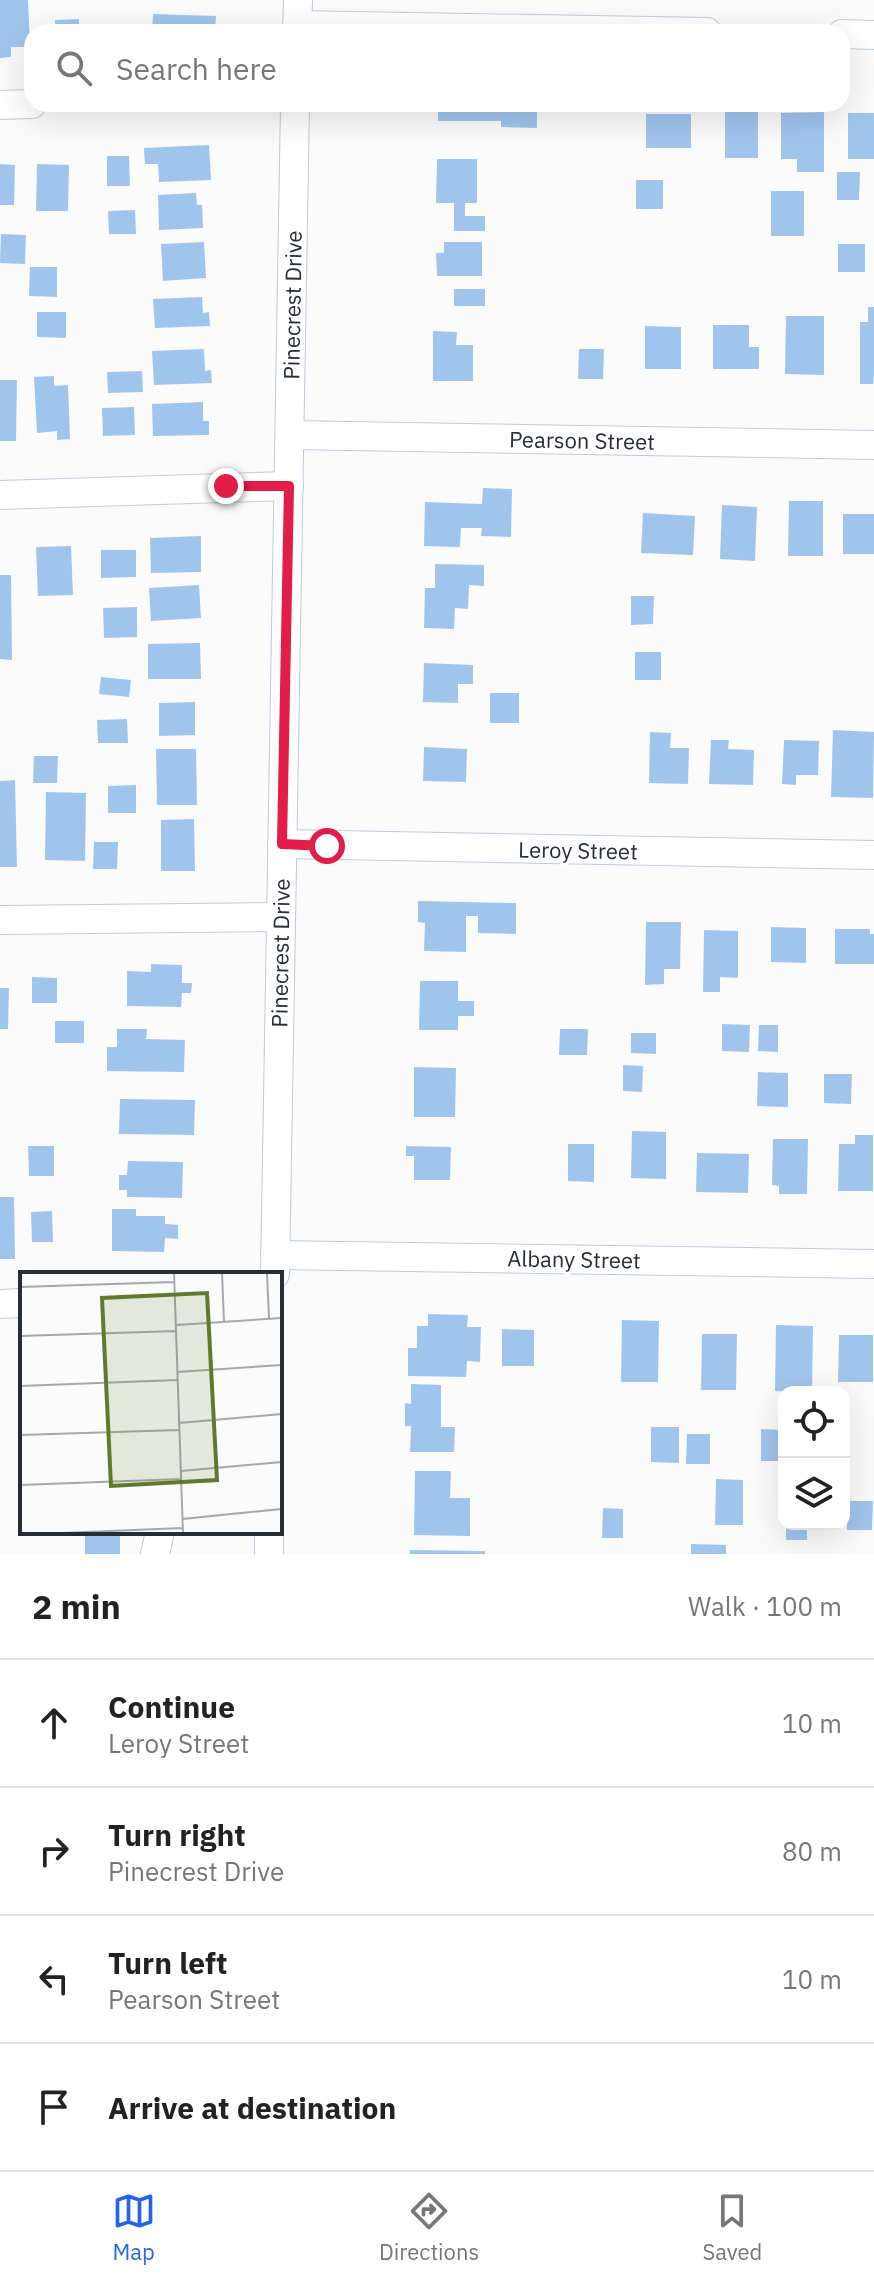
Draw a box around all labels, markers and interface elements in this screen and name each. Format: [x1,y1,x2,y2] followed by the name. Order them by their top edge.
[24,24,850,112] search box
[52,46,96,90] icon: search
[116,49,277,88] text: Search here
[276,230,308,380] street label: Pinecrest Drive
[509,424,655,456] street label: Pearson Street
[208,468,244,504] route end
[309,828,345,864] route start
[518,834,638,866] street label: Leroy Street
[264,878,296,1028] street label: Pinecrest Drive
[507,1243,641,1275] street label: Albany Street
[20,1272,282,1534] inset map
[778,1386,850,1530] map controls
[778,1386,850,1458] button: locate
[778,1458,850,1530] button: layers
[32,1584,121,1628] text: 2 min
[688,1589,842,1623] text: Walk · 100 m
[108,1687,235,1726] text: Continue
[32,1701,76,1745] icon: ahead
[782,1706,842,1740] text: 10 m
[108,1726,249,1760] text: Leroy Street
[108,1815,246,1854] text: Turn right
[32,1829,76,1873] icon: right
[782,1834,842,1868] text: 80 m
[108,1854,284,1888] text: Pinecrest Drive
[108,1943,227,1982] text: Turn left
[32,1957,76,2001] icon: left
[782,1962,842,1996] text: 10 m
[108,1982,280,2016] text: Pearson Street
[32,2085,76,2129] icon: arrive
[108,2088,396,2127] text: Arrive at destination
[112,2189,156,2266] tab: Map
[379,2189,479,2266] tab: Directions
[702,2189,762,2266] tab: Saved

